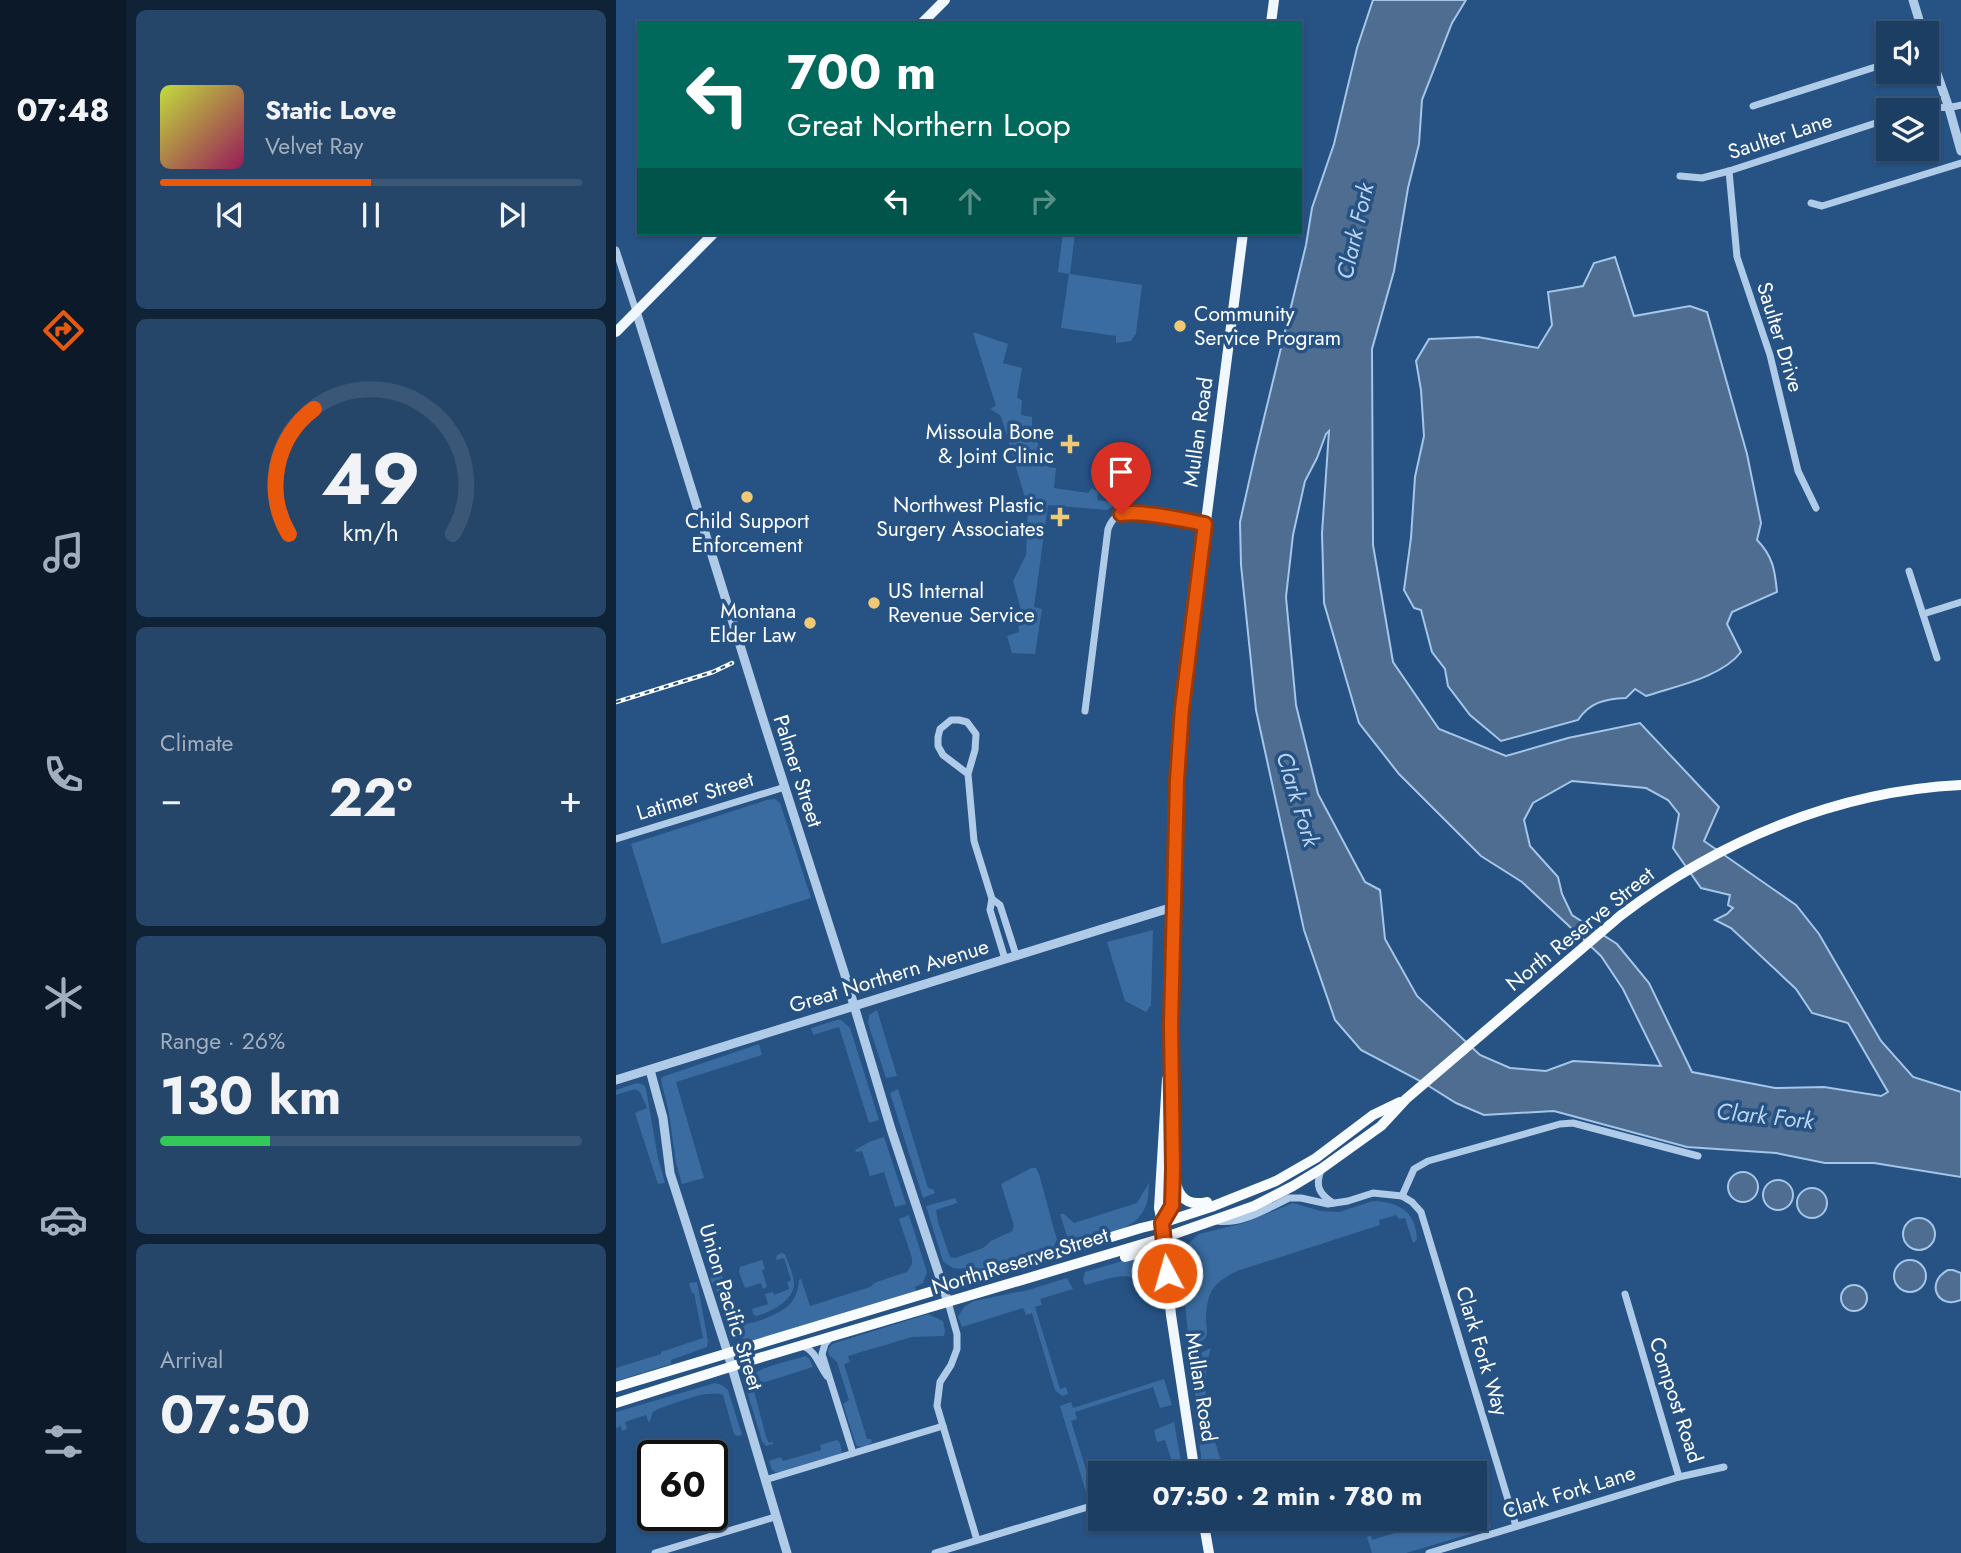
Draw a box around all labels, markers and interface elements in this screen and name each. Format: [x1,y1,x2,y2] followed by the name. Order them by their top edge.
[1876,21,1939,161] map controls
[1876,21,1939,84] button: sound
[787,37,936,107] text: 700 m
[672,49,763,140] icon: left
[16,87,110,133] text: 07:48
[265,91,397,129] text: Static Love
[1876,98,1939,161] button: layers
[787,102,1071,148] text: Great Northern Loop
[1724,105,1836,167] street label: Saulter Lane
[265,129,363,163] text: Velvet Ray
[1327,178,1383,282] water label: Clark Fork
[878,182,916,220] icon: left
[951,182,989,220] icon: ahead
[1024,182,1062,220] icon: right
[211,196,249,234] icon: previous
[352,196,390,234] icon: pause
[493,196,531,234] icon: next
[1749,278,1811,396] street label: Saulter Drive
[1194,299,1341,353] place label: Community Service Program
[39,306,88,355] icon: directions
[1172,318,1188,334] marker: Community Service Program
[1175,375,1221,489] street label: Mullan Road
[926,417,1054,471] place label: Missoula Bone & Joint Clinic
[321,426,421,531] text: 49
[1060,434,1080,454] marker: Missoula Bone & Joint Clinic
[1091,442,1151,514] pin
[1102,453,1140,491] icon: arrive
[739,489,755,505] marker: Child Support Enforcement
[876,490,1044,544] place label: Northwest Plastic Surgery Associates
[685,506,809,560] place label: Child Support Enforcement
[1050,507,1070,527] marker: Northwest Plastic Surgery Associates
[343,514,399,550] text: km/h
[39,528,88,577] icon: music
[888,576,1035,630] place label: US Internal Revenue Service
[866,595,882,611] marker: US Internal Revenue Service
[710,596,797,650] place label: Montana Elder Law
[802,615,818,631] marker: Montana Elder Law
[766,711,830,831] street label: Palmer Street
[160,726,233,760] text: Climate
[1267,747,1329,852] water label: Clark Fork
[39,750,88,799] icon: phone
[329,760,412,836] text: 22°
[633,764,757,828] street label: Latimer Street
[160,771,182,826] text: −
[559,771,582,826] text: +
[1499,860,1661,998] street label: North Reserve Street
[786,931,993,1021] street label: Great Northern Avenue
[39,973,88,1022] icon: climate
[160,1024,285,1058] text: Range · 26%
[160,1058,341,1134] text: 130 km
[1715,1094,1817,1138] water label: Clark Fork
[39,1195,88,1244] icon: car
[691,1220,771,1394] street label: Union Pacific Street
[928,1220,1112,1302] street label: North Reserve Street
[1130,1236,1204,1310] position arrow
[1448,1283,1516,1420] street label: Clark Fork Way
[1178,1330,1224,1444] street label: Mullan Road
[1642,1333,1710,1467] street label: Compost Road
[160,1343,223,1377] text: Arrival
[160,1377,311,1453] text: 07:50
[39,1417,88,1466] icon: filters
[637,1440,728,1531] speed limit sign: 60
[1499,1457,1639,1526] street label: Clark Fork Lane
[1153,1477,1422,1515] text: 07:50 · 2 min · 780 m

